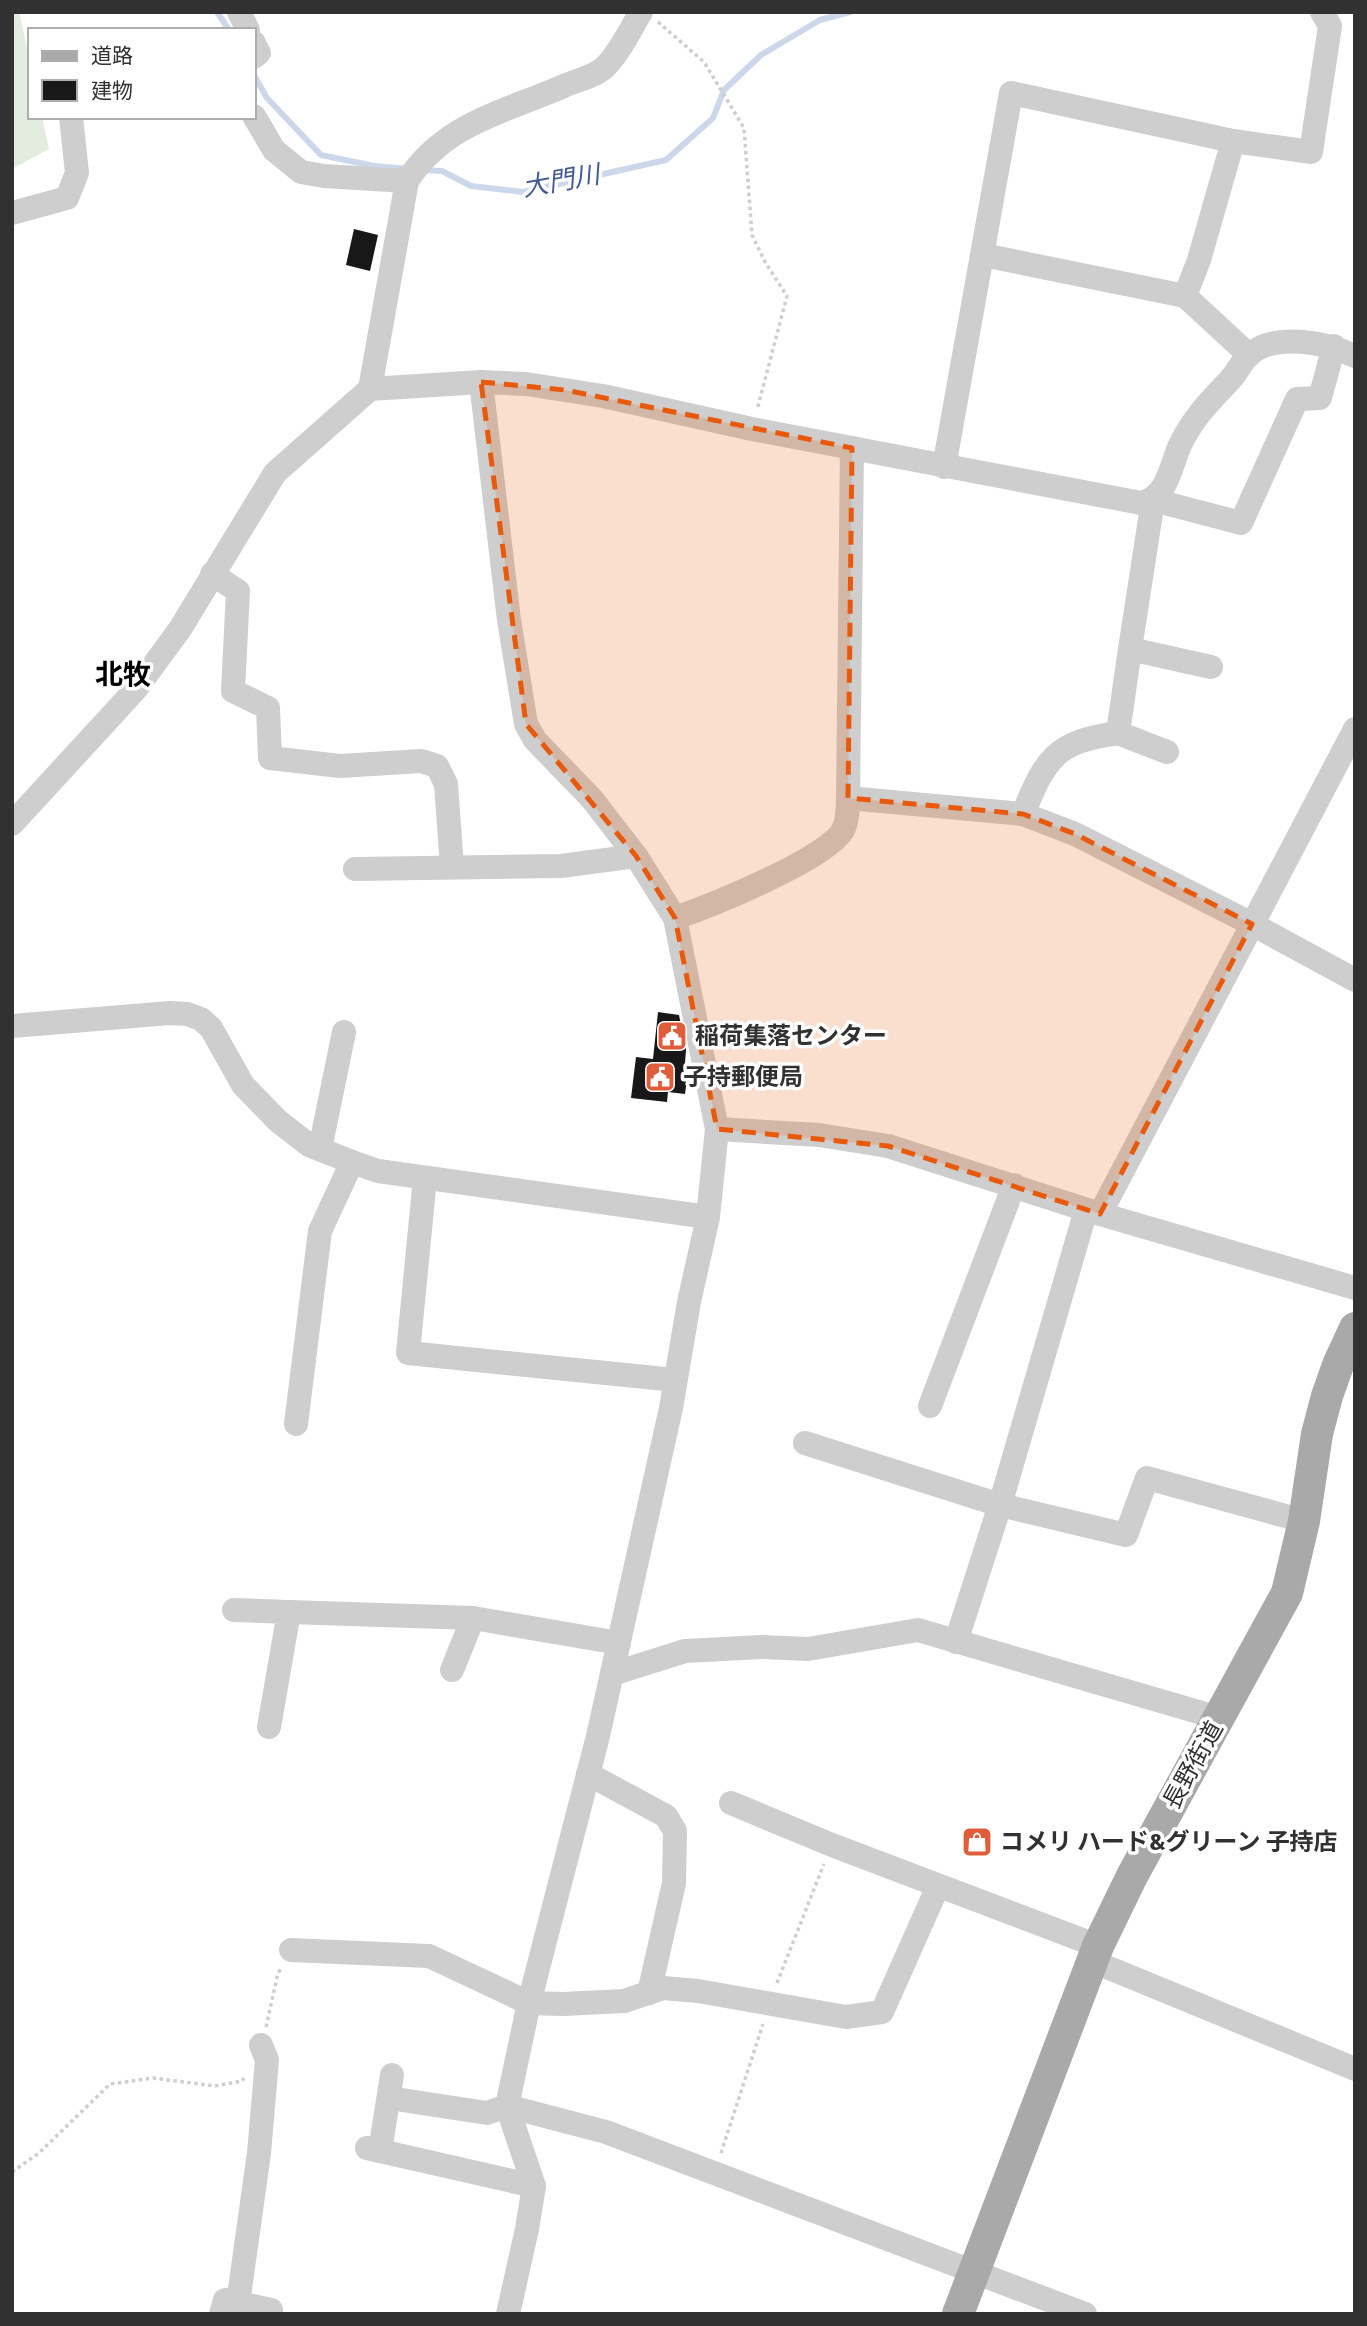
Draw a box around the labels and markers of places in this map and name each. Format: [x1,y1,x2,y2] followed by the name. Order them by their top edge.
[655,1019,689,1053] public building icon: 稲荷集落センター
[695,1022,887,1050] place label: 稲荷集落センター
[643,1060,677,1094] public building icon: 子持郵便局
[683,1063,803,1091] place label: 子持郵便局
[960,1825,994,1859] shop icon: コメリ ハード&グリーン 子持店
[1000,1828,1337,1856] place label: コメリ ハード&グリーン 子持店

